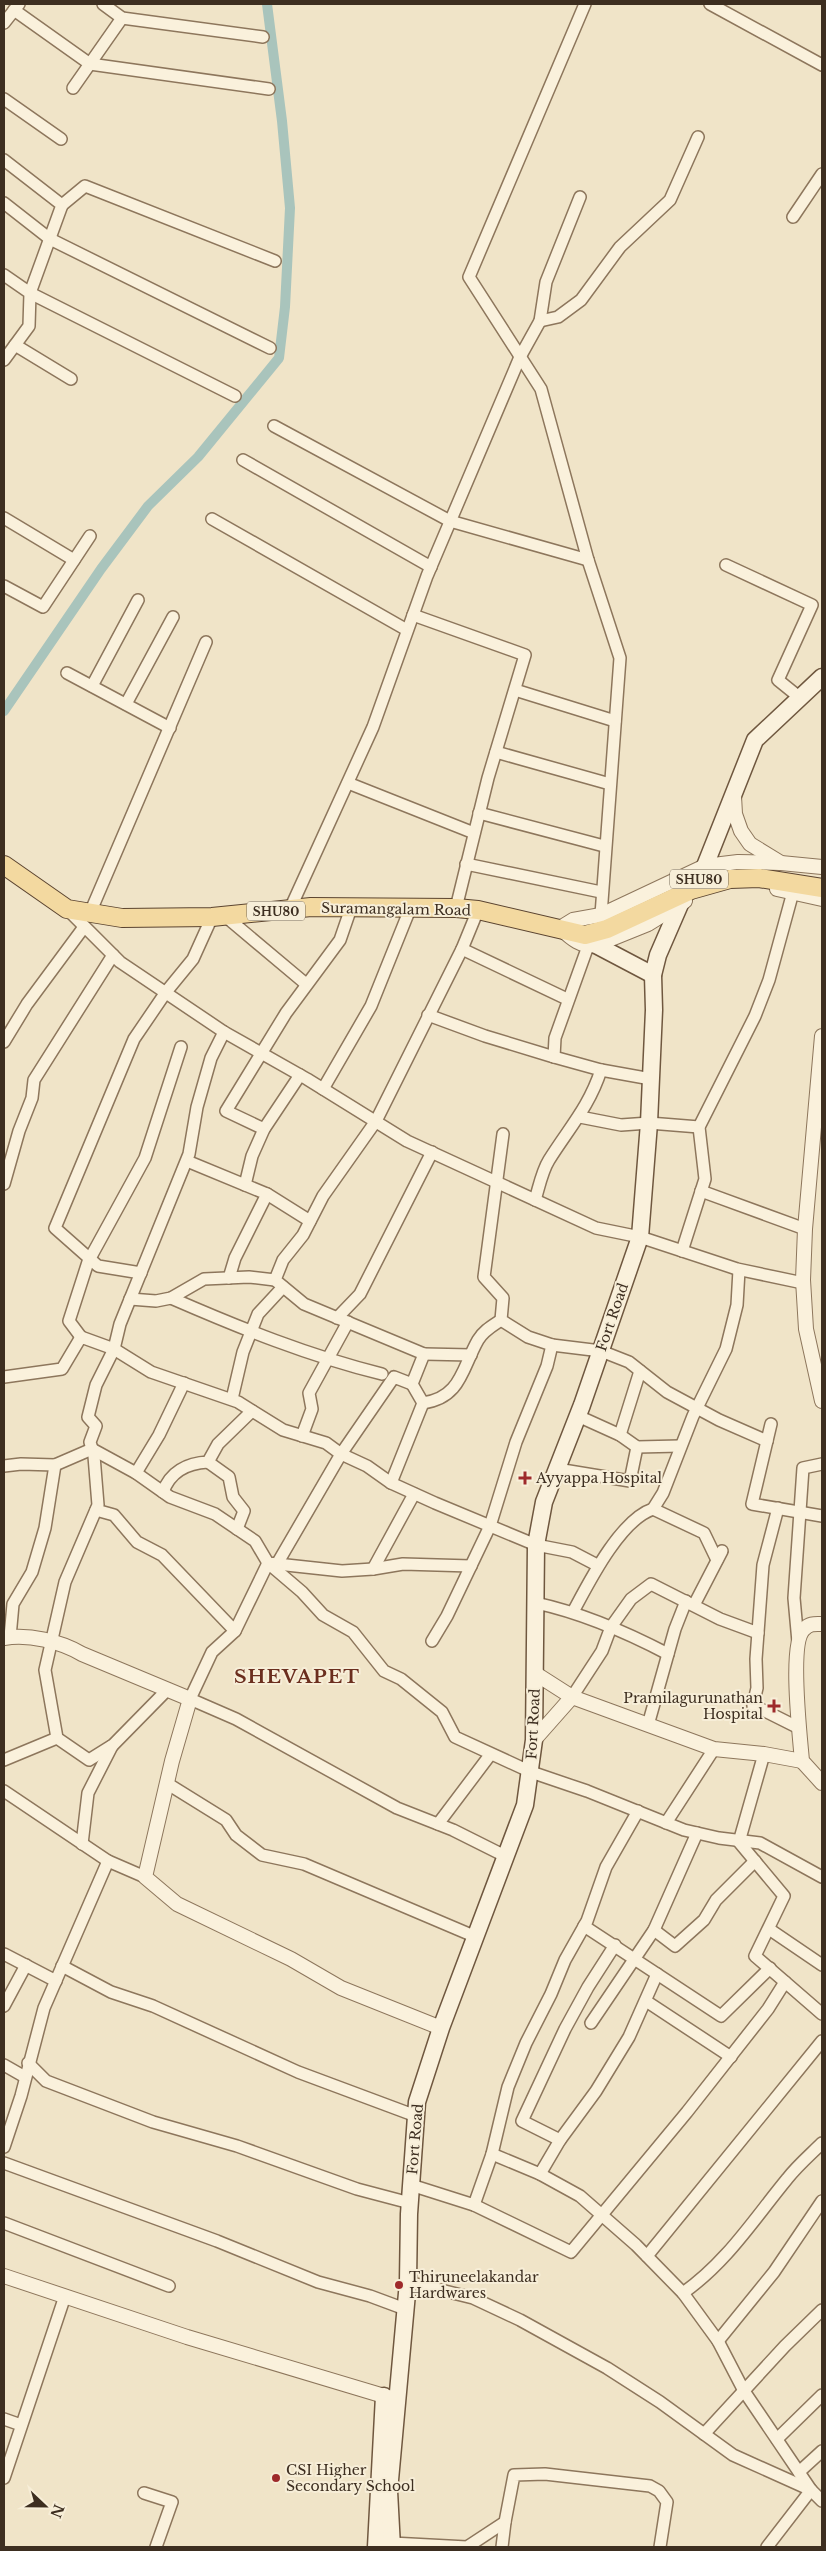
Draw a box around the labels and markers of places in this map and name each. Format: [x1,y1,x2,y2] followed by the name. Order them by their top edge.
[535,1469,663,1487] place label: Ayyappa Hospital
[518,1471,532,1485] marker: Ayyappa Hospital
[623,1689,763,1723] place label: Pramilagurunathan Hospital
[767,1699,781,1713] marker: Pramilagurunathan Hospital
[409,2268,539,2302] place label: Thiruneelakandar Hardwares
[393,2279,405,2291] marker: Thiruneelakandar Hardwares
[286,2461,415,2495] place label: CSI Higher Secondary School
[270,2472,282,2484] marker: CSI Higher Secondary School

